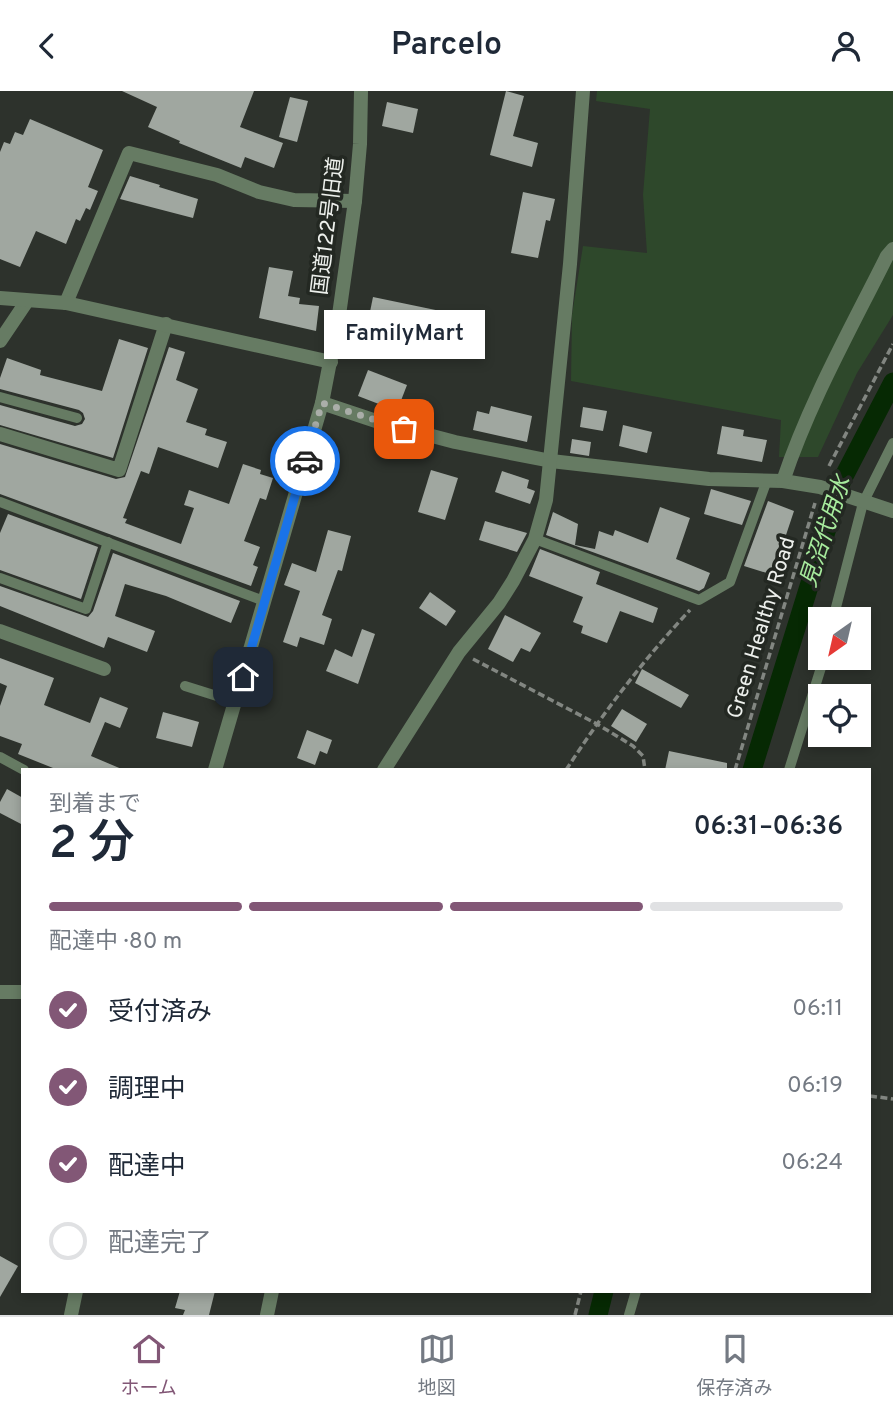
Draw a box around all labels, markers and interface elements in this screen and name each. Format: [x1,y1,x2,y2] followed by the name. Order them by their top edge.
[391,26,502,66] text: Parcelo
[28,27,66,65] icon: back
[827,27,865,65] icon: person
[307,156,351,296] street label: 国道122号旧道
[324,310,485,359] callout: FamilyMart
[345,320,464,349] text: FamilyMart
[374,399,434,459] pin
[385,410,423,448] icon: bag
[270,426,340,496] courier
[286,442,324,480] icon: car
[795,470,859,591] water label: 見沼代用水
[722,534,802,722] street label: Green Healthy Road
[808,607,872,670] north arrow
[808,607,871,747] map controls
[213,647,273,707] pin
[224,658,262,696] icon: home
[808,684,871,747] button: locate
[49,791,141,820] text: 到着まで
[694,811,843,844] text: 06:31–06:36
[49,816,134,875] text: 2 分
[49,928,182,957] text: 配達中 · 80 m
[49,991,87,1029] icon: check
[792,995,843,1024] text: 06:11
[108,997,212,1030] text: 受付済み
[49,1068,87,1106] icon: check
[787,1072,843,1101] text: 06:19
[108,1074,186,1107] text: 調理中
[49,1145,87,1183] icon: check
[781,1149,843,1178] text: 06:24
[108,1151,186,1184] text: 配達中
[108,1228,212,1261] text: 配達完了
[120,1330,177,1401] tab: ホーム
[418,1330,456,1401] tab: 地図
[697,1330,773,1401] tab: 保存済み

